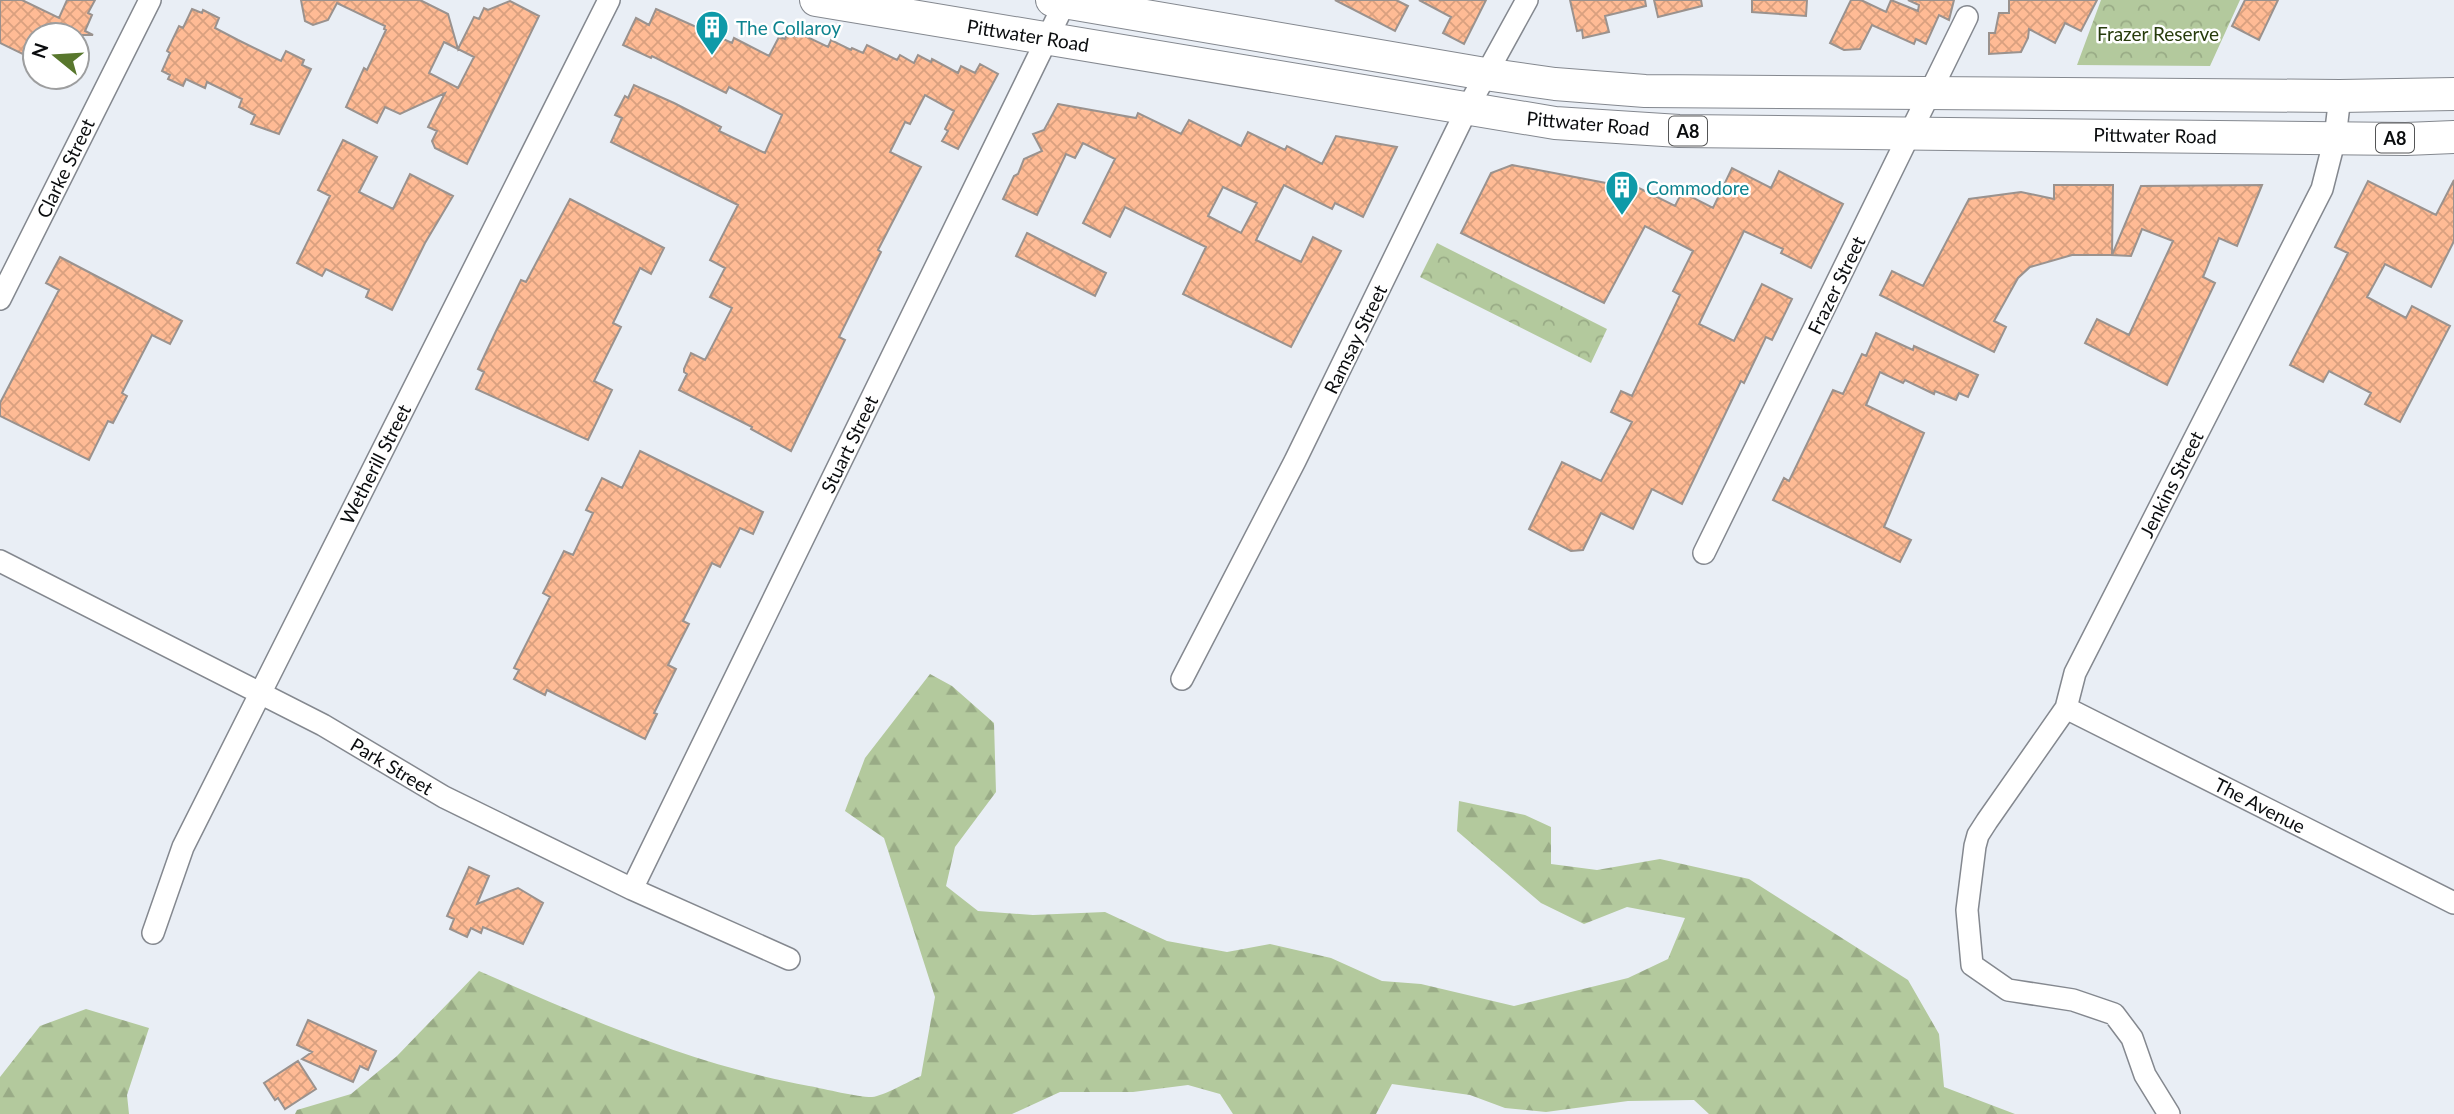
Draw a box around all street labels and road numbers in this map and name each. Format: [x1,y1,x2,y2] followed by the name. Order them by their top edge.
[965,14,1091,56] street label: Pittwater Road
[1526,106,1650,140] street label: Pittwater Road
[31,114,99,221] street label: Clarke Street
[1669,116,1707,146] road number: A8
[2093,122,2217,148] street label: Pittwater Road
[2376,124,2414,153] road number: A8
[1802,232,1870,338] street label: Frazer Street
[1319,281,1391,397] street label: Ramsay Street
[816,391,883,496] street label: Stuart Street
[335,400,415,528] street label: Wetherill Street
[2134,427,2208,541] street label: Jenkins Street
[347,732,438,800] street label: Park Street
[2211,772,2309,838] street label: The Avenue

